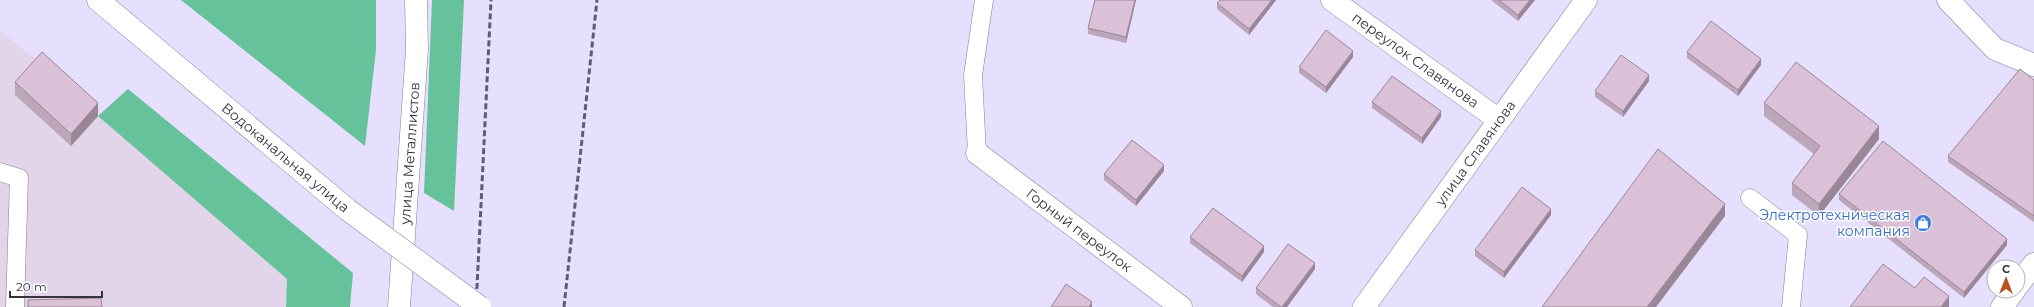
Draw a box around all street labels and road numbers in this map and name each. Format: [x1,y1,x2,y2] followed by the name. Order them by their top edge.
[1349,8,1483,112] street label: переулок Славянова
[396,81,424,226] street label: улица Металлистов
[1430,97,1520,210] street label: улица Славянова
[218,99,353,216] street label: Водоканальная улица
[1023,184,1136,276] street label: Горный переулок

